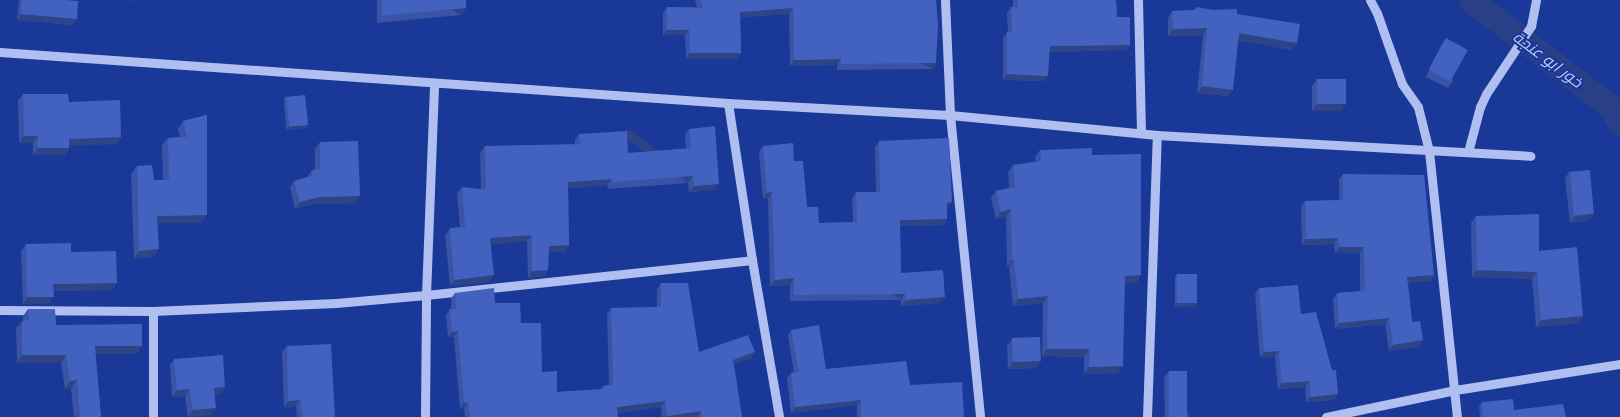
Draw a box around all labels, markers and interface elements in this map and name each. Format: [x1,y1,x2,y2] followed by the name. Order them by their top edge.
[1510,27,1586,91] water label: خور ابو عنجة

